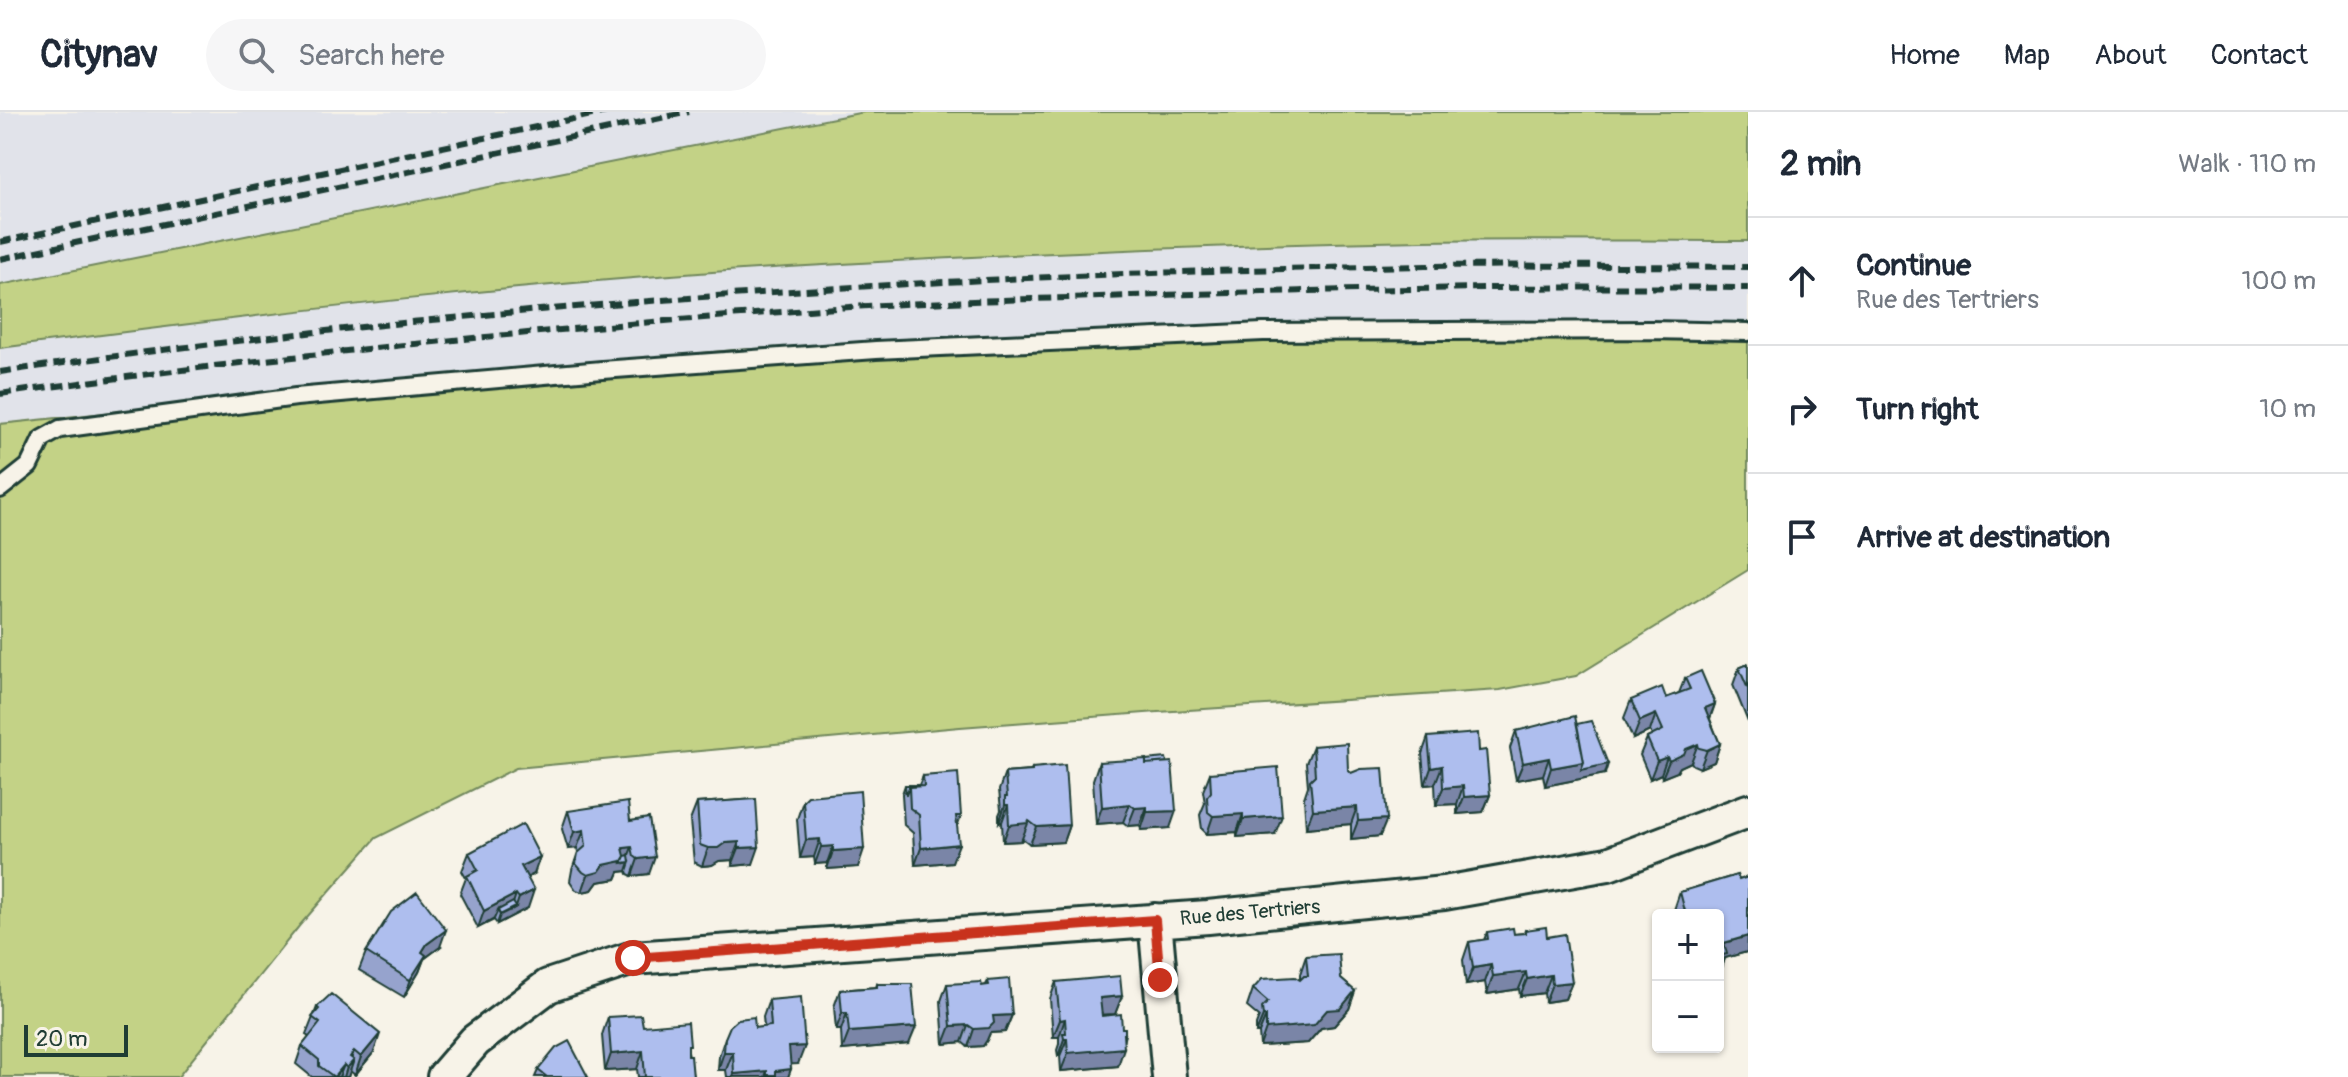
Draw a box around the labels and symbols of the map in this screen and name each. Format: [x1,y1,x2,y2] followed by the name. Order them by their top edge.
[1179,894,1321,931] street label: Rue des Tertriers
[615,940,651,976] route start
[1142,962,1178,998] route end
[24,1021,128,1057] scale bar

